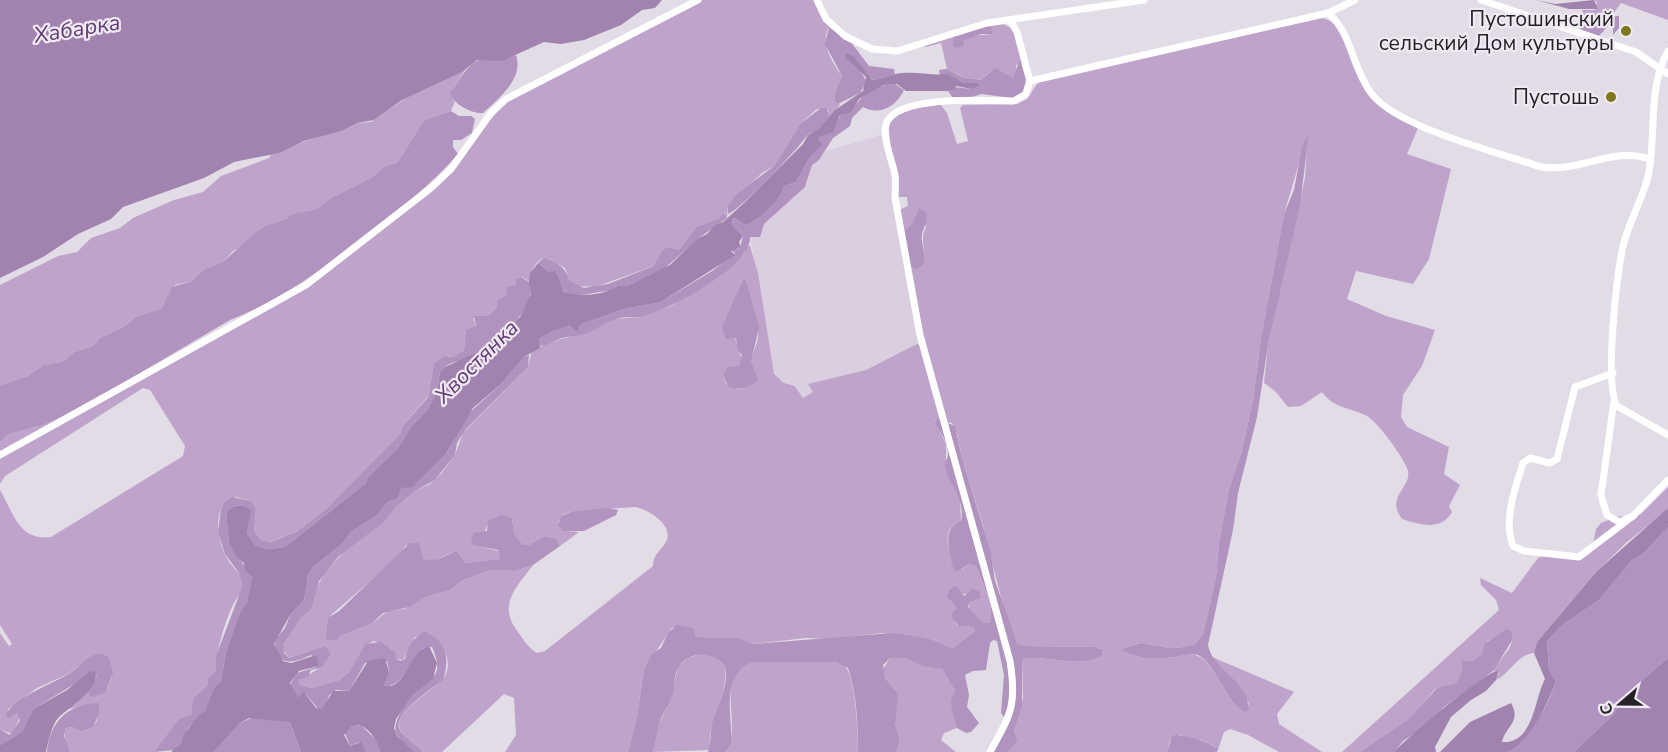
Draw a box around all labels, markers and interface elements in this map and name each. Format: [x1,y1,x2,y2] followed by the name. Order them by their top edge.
[1379,5,1614,57] place label: Пустошинский сельский Дом культуры
[31,7,122,51] water label: Хабарка
[1619,24,1633,38] marker: Пустошинский сельский Дом культуры
[1513,83,1599,111] place label: Пустошь
[1604,90,1618,104] marker: Пустошь
[428,313,525,411] water label: Хвостянка
[1590,674,1650,734] north arrow
[1595,700,1619,718] text: С

